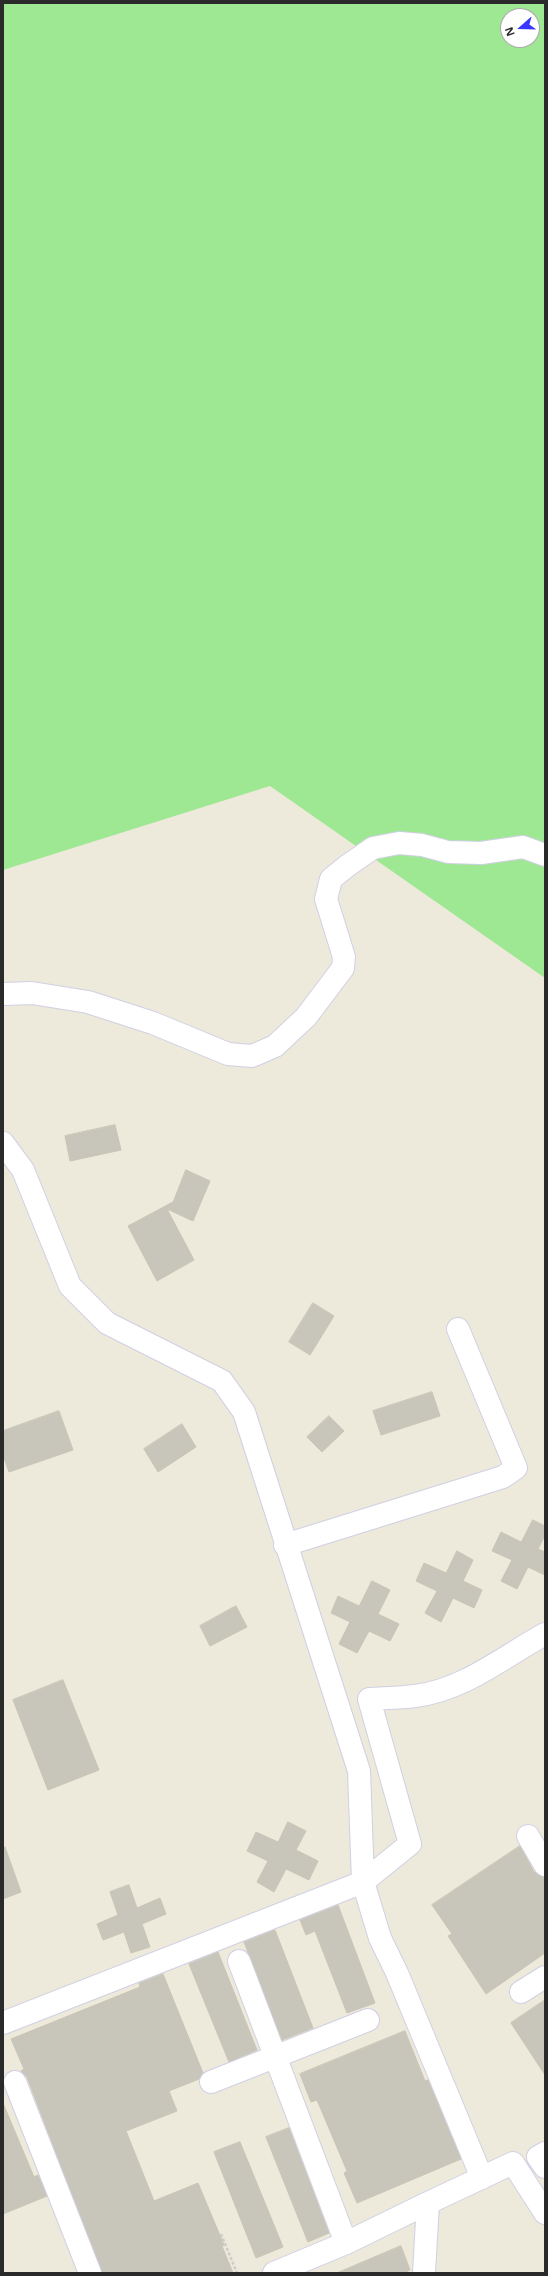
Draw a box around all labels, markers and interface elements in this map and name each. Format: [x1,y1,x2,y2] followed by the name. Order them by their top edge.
[500,8,540,48] north arrow
[501,25,518,39] text: N

